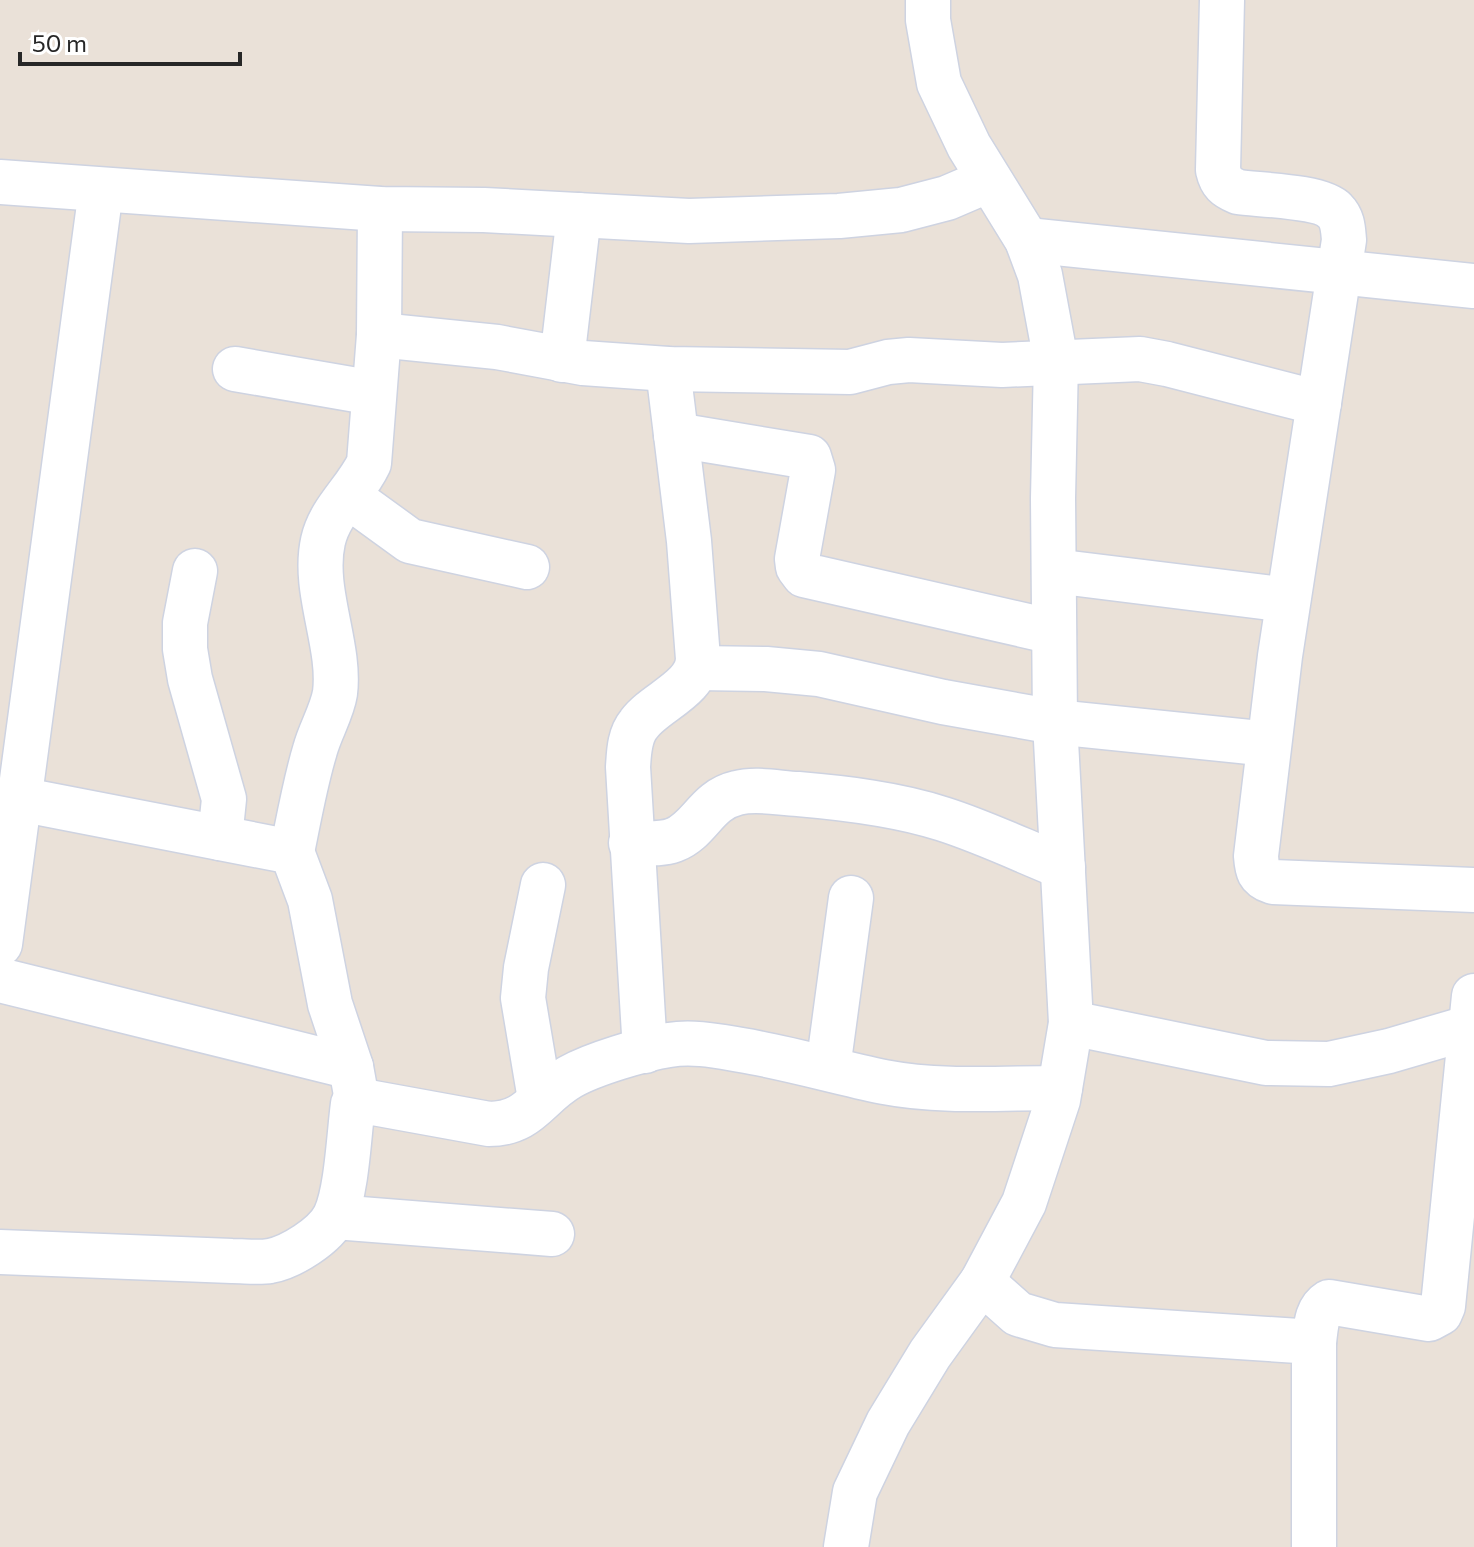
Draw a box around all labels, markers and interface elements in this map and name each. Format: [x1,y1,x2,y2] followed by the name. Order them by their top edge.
[20,16,240,66] scale bar
[32,28,87,57] text: 50 m

